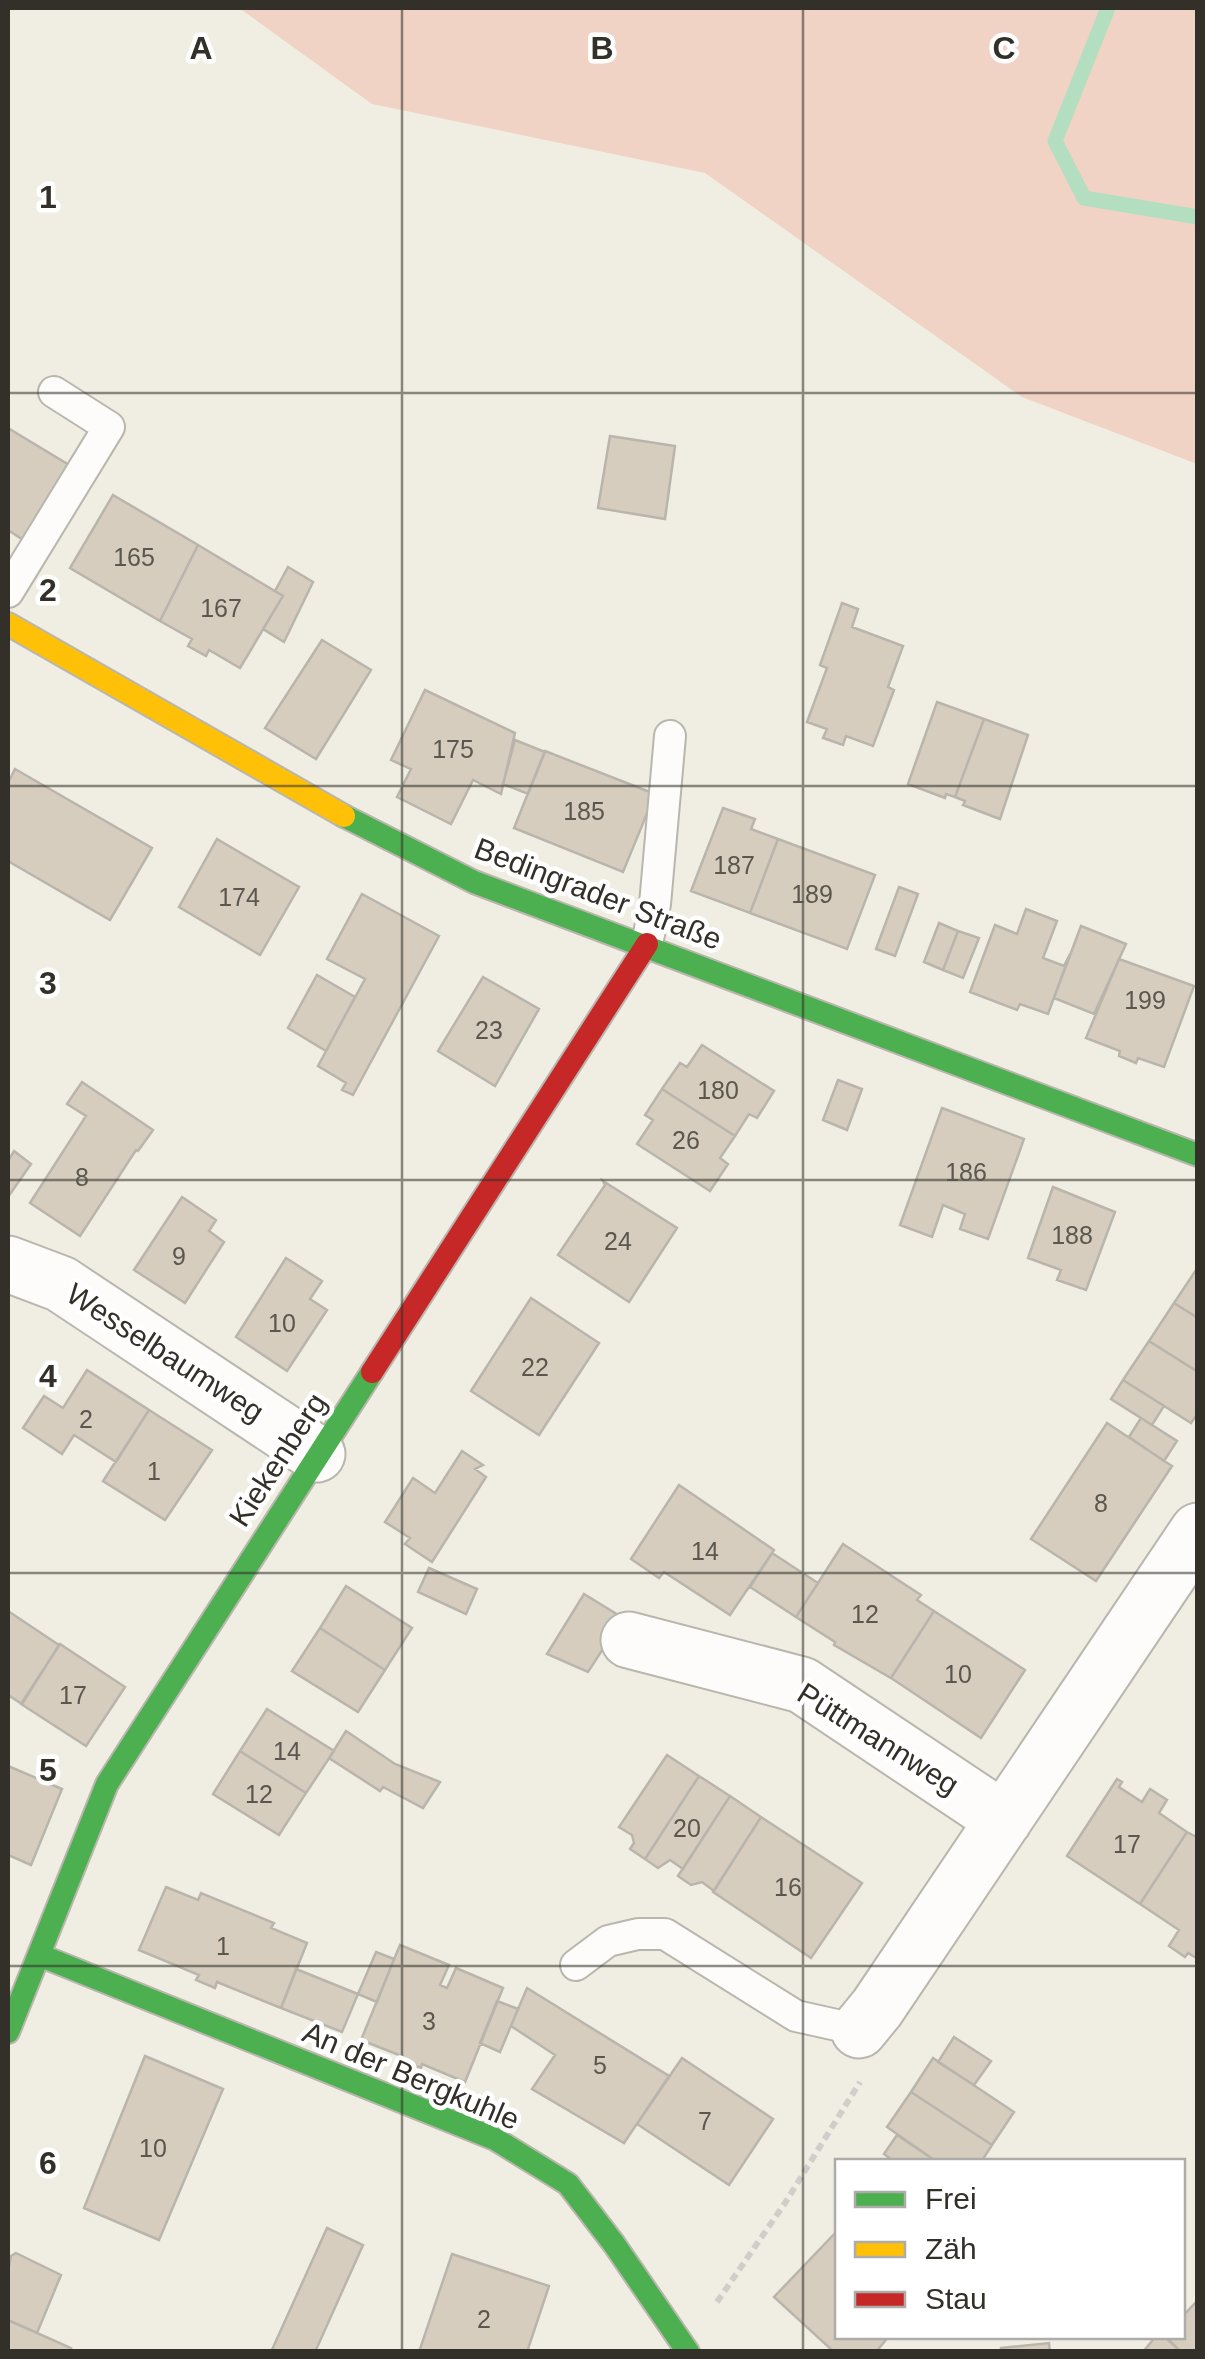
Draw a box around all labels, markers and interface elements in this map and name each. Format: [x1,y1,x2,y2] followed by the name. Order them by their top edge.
[189,30,213,66] text: A
[590,30,614,66] text: B
[992,30,1016,66] text: C
[39,179,57,215] text: 1
[113,543,155,571] house number: 165
[39,572,57,608] text: 2
[200,594,242,622] house number: 167
[432,735,474,763] house number: 175
[563,797,605,825] house number: 185
[470,831,726,956] street label: Bedingrader Straße
[713,851,755,879] house number: 187
[791,880,833,908] house number: 189
[218,883,260,911] house number: 174
[39,965,57,1001] text: 3
[1124,986,1166,1014] house number: 199
[475,1016,503,1044] house number: 23
[697,1076,739,1104] house number: 180
[672,1126,700,1154] house number: 26
[945,1158,987,1186] house number: 186
[75,1163,89,1191] house number: 8
[1051,1221,1093,1249] house number: 188
[604,1227,632,1255] house number: 24
[172,1242,186,1270] house number: 9
[61,1277,270,1428] street label: Wesselbaumweg
[268,1309,296,1337] house number: 10
[521,1353,549,1381] house number: 22
[39,1358,57,1394] text: 4
[222,1387,333,1532] street label: Kiekenberg
[79,1405,93,1433] house number: 2
[147,1457,161,1485] house number: 1
[1094,1489,1108,1517] house number: 8
[691,1537,719,1565] house number: 14
[851,1600,879,1628] house number: 12
[944,1660,972,1688] house number: 10
[792,1676,965,1801] street label: Püttmannweg
[59,1681,87,1709] house number: 17
[273,1737,301,1765] house number: 14
[39,1752,57,1788] text: 5
[245,1780,273,1808] house number: 12
[673,1814,701,1842] house number: 20
[1113,1830,1141,1858] house number: 17
[774,1873,802,1901] house number: 16
[216,1932,230,1960] house number: 1
[422,2007,436,2035] house number: 3
[298,2015,524,2136] street label: An der Bergkuhle
[593,2051,607,2079] house number: 5
[698,2107,712,2135] house number: 7
[139,2134,167,2162] house number: 10
[39,2145,57,2181] text: 6
[835,2159,1185,2339] legend
[925,2182,977,2215] text: Frei
[925,2232,977,2265] text: Zäh
[925,2282,987,2315] text: Stau
[477,2305,491,2333] house number: 2

